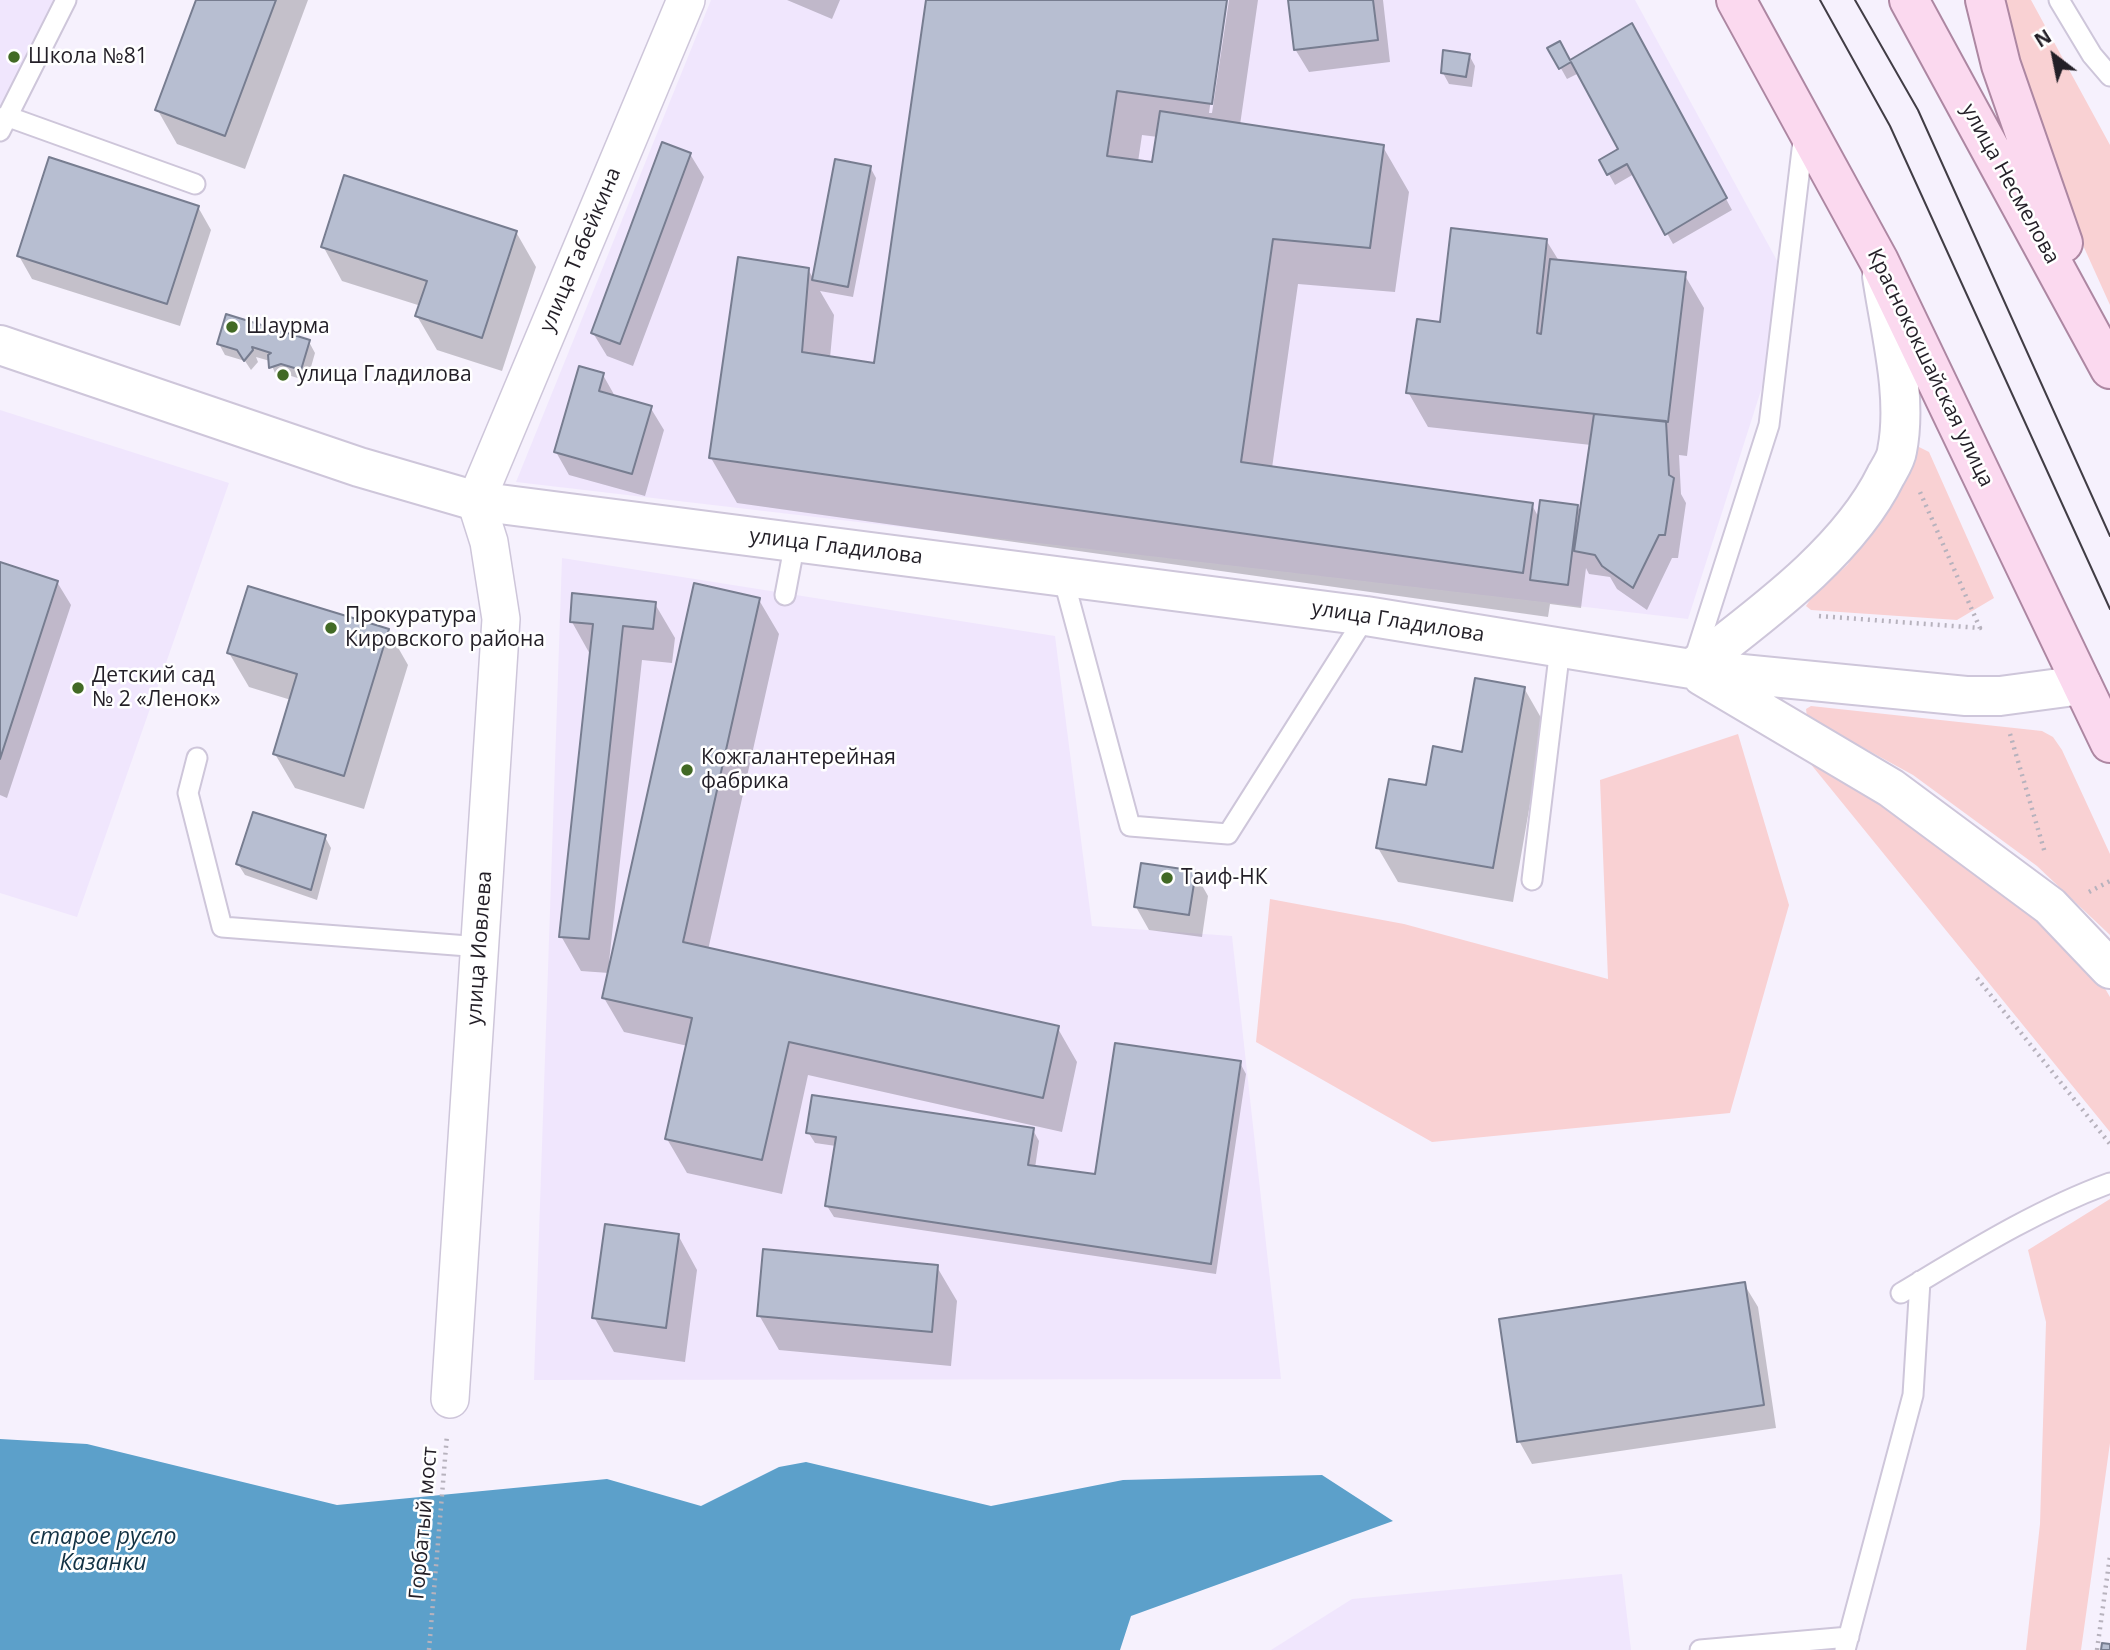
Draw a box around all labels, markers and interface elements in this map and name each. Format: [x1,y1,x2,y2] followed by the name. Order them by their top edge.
[2019,21,2089,91] north arrow
[2029,23,2056,53] text: N
[28,44,148,70] place label: Школа №81
[6,49,22,65] marker: Школа №81
[1956,100,2064,268] street label: улица Несмелова
[535,164,627,336] street label: улица Табейкина
[1861,245,1999,491] street label: Краснококшайская улица
[246,314,330,340] place label: Шаурма
[224,319,240,335] marker: Шаурма
[297,362,472,388] place label: улица Гладилова
[275,367,291,383] marker: улица Гладилова
[748,524,924,570] street label: улица Гладилова
[1310,596,1486,648] street label: улица Гладилова
[345,603,545,653] place label: Прокуратура Кировского района
[323,620,339,636] marker: Прокуратура Кировского района
[92,663,220,713] place label: Детский сад № 2 «Ленок»
[70,680,86,696] marker: Детский сад № 2 «Ленок»
[701,745,896,795] place label: Кожгалантерейная фабрика
[679,762,695,778] marker: Кожгалантерейная фабрика
[1181,865,1268,891] place label: Таиф-НК
[462,870,498,1026] street label: улица Иовлева
[1159,870,1175,886] marker: Таиф-НК
[405,1446,443,1600] street label: Горбатый мост
[30,1523,176,1577] water label: старое русло Казанки

